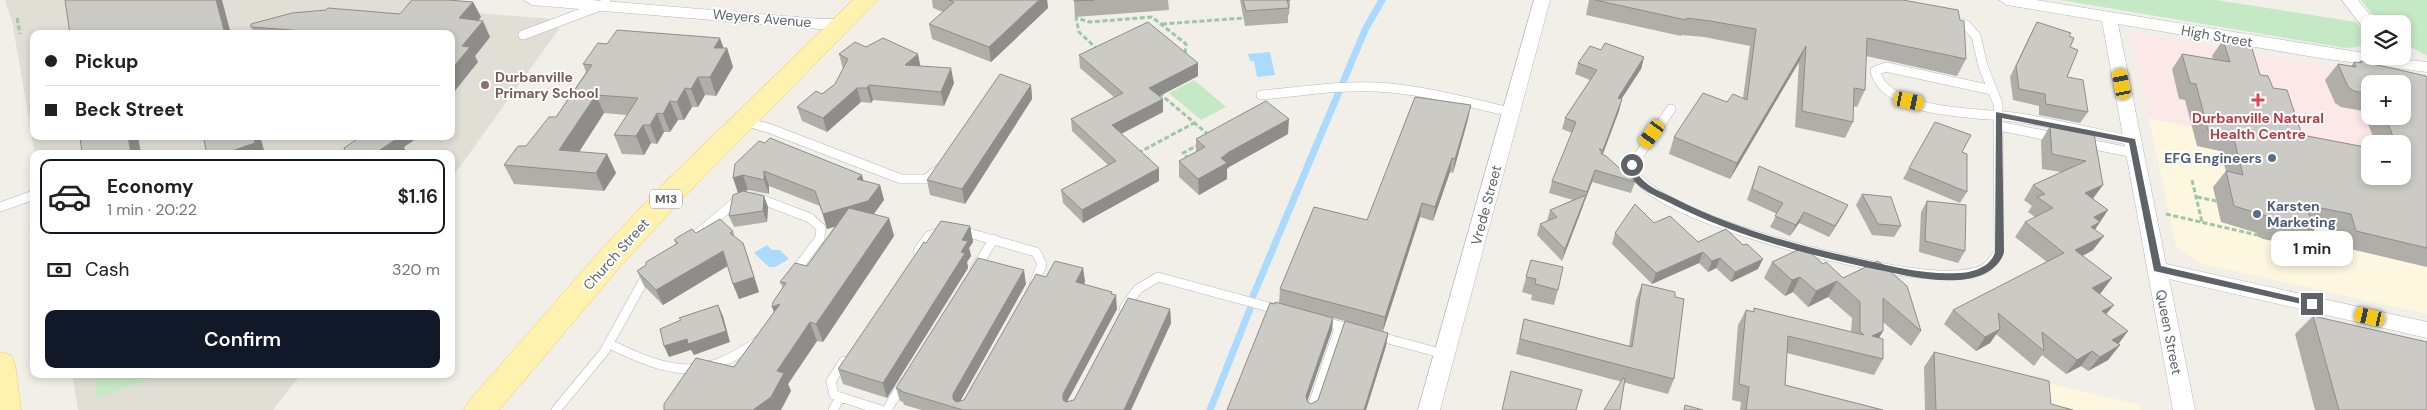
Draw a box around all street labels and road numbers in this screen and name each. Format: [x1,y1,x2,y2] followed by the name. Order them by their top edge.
[712,5,812,31] street label: Weyers Avenue
[2180,21,2254,51] street label: High Street
[1467,163,1505,247] street label: Vrede Street
[650,190,682,208] road number: M13
[579,214,653,294] street label: Church Street
[2152,288,2186,376] street label: Queen Street

